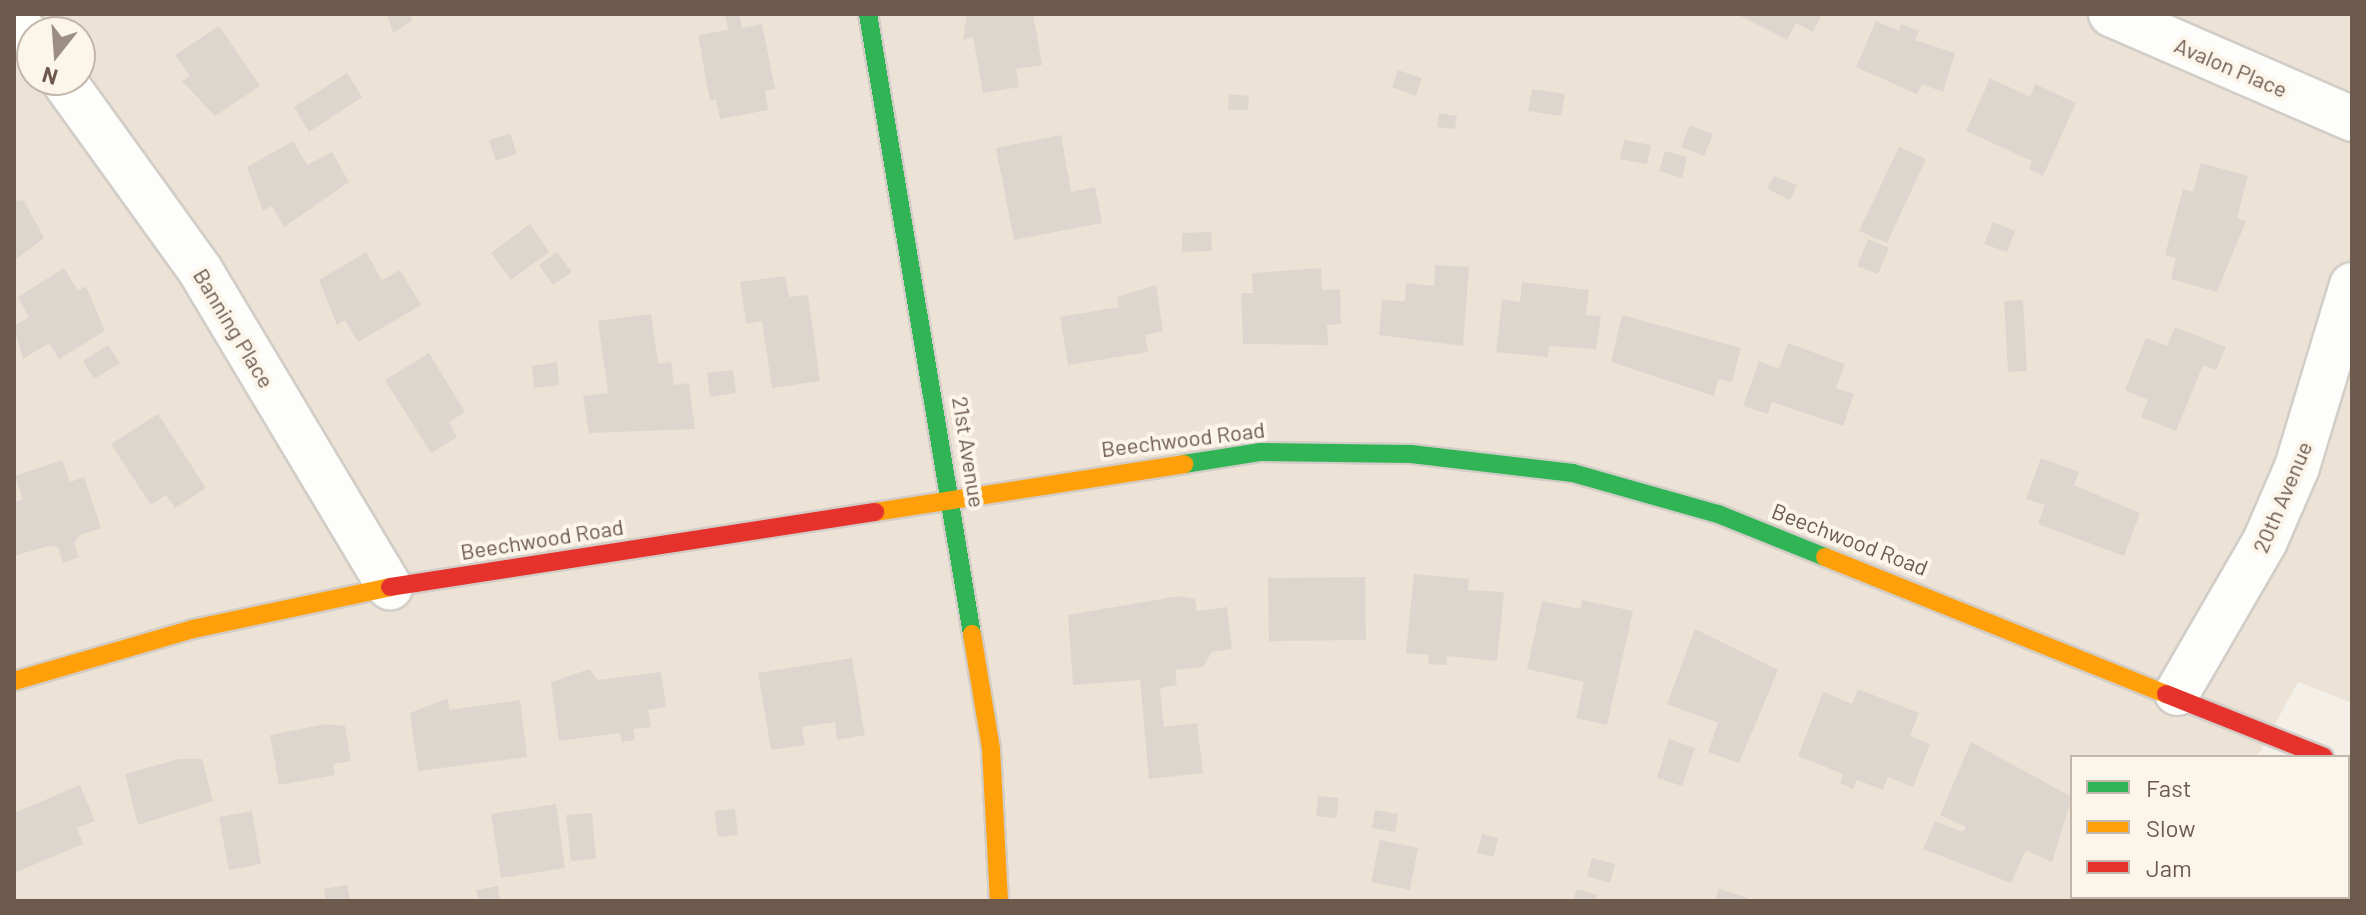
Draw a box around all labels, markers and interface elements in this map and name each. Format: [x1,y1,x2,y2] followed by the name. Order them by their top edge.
[16,16,96,96] north arrow
[2171,31,2291,103] street label: Avalon Place
[39,62,60,92] text: N
[188,263,280,393] street label: Banning Place
[947,395,991,509] street label: 21st Avenue
[1100,416,1266,462] street label: Beechwood Road
[2247,437,2317,557] street label: 20th Avenue
[1768,497,1932,581] street label: Beechwood Road
[459,513,625,565] street label: Beechwood Road
[2070,755,2350,899] legend
[2146,773,2191,802] text: Fast
[2146,813,2195,842] text: Slow
[2146,853,2192,882] text: Jam

